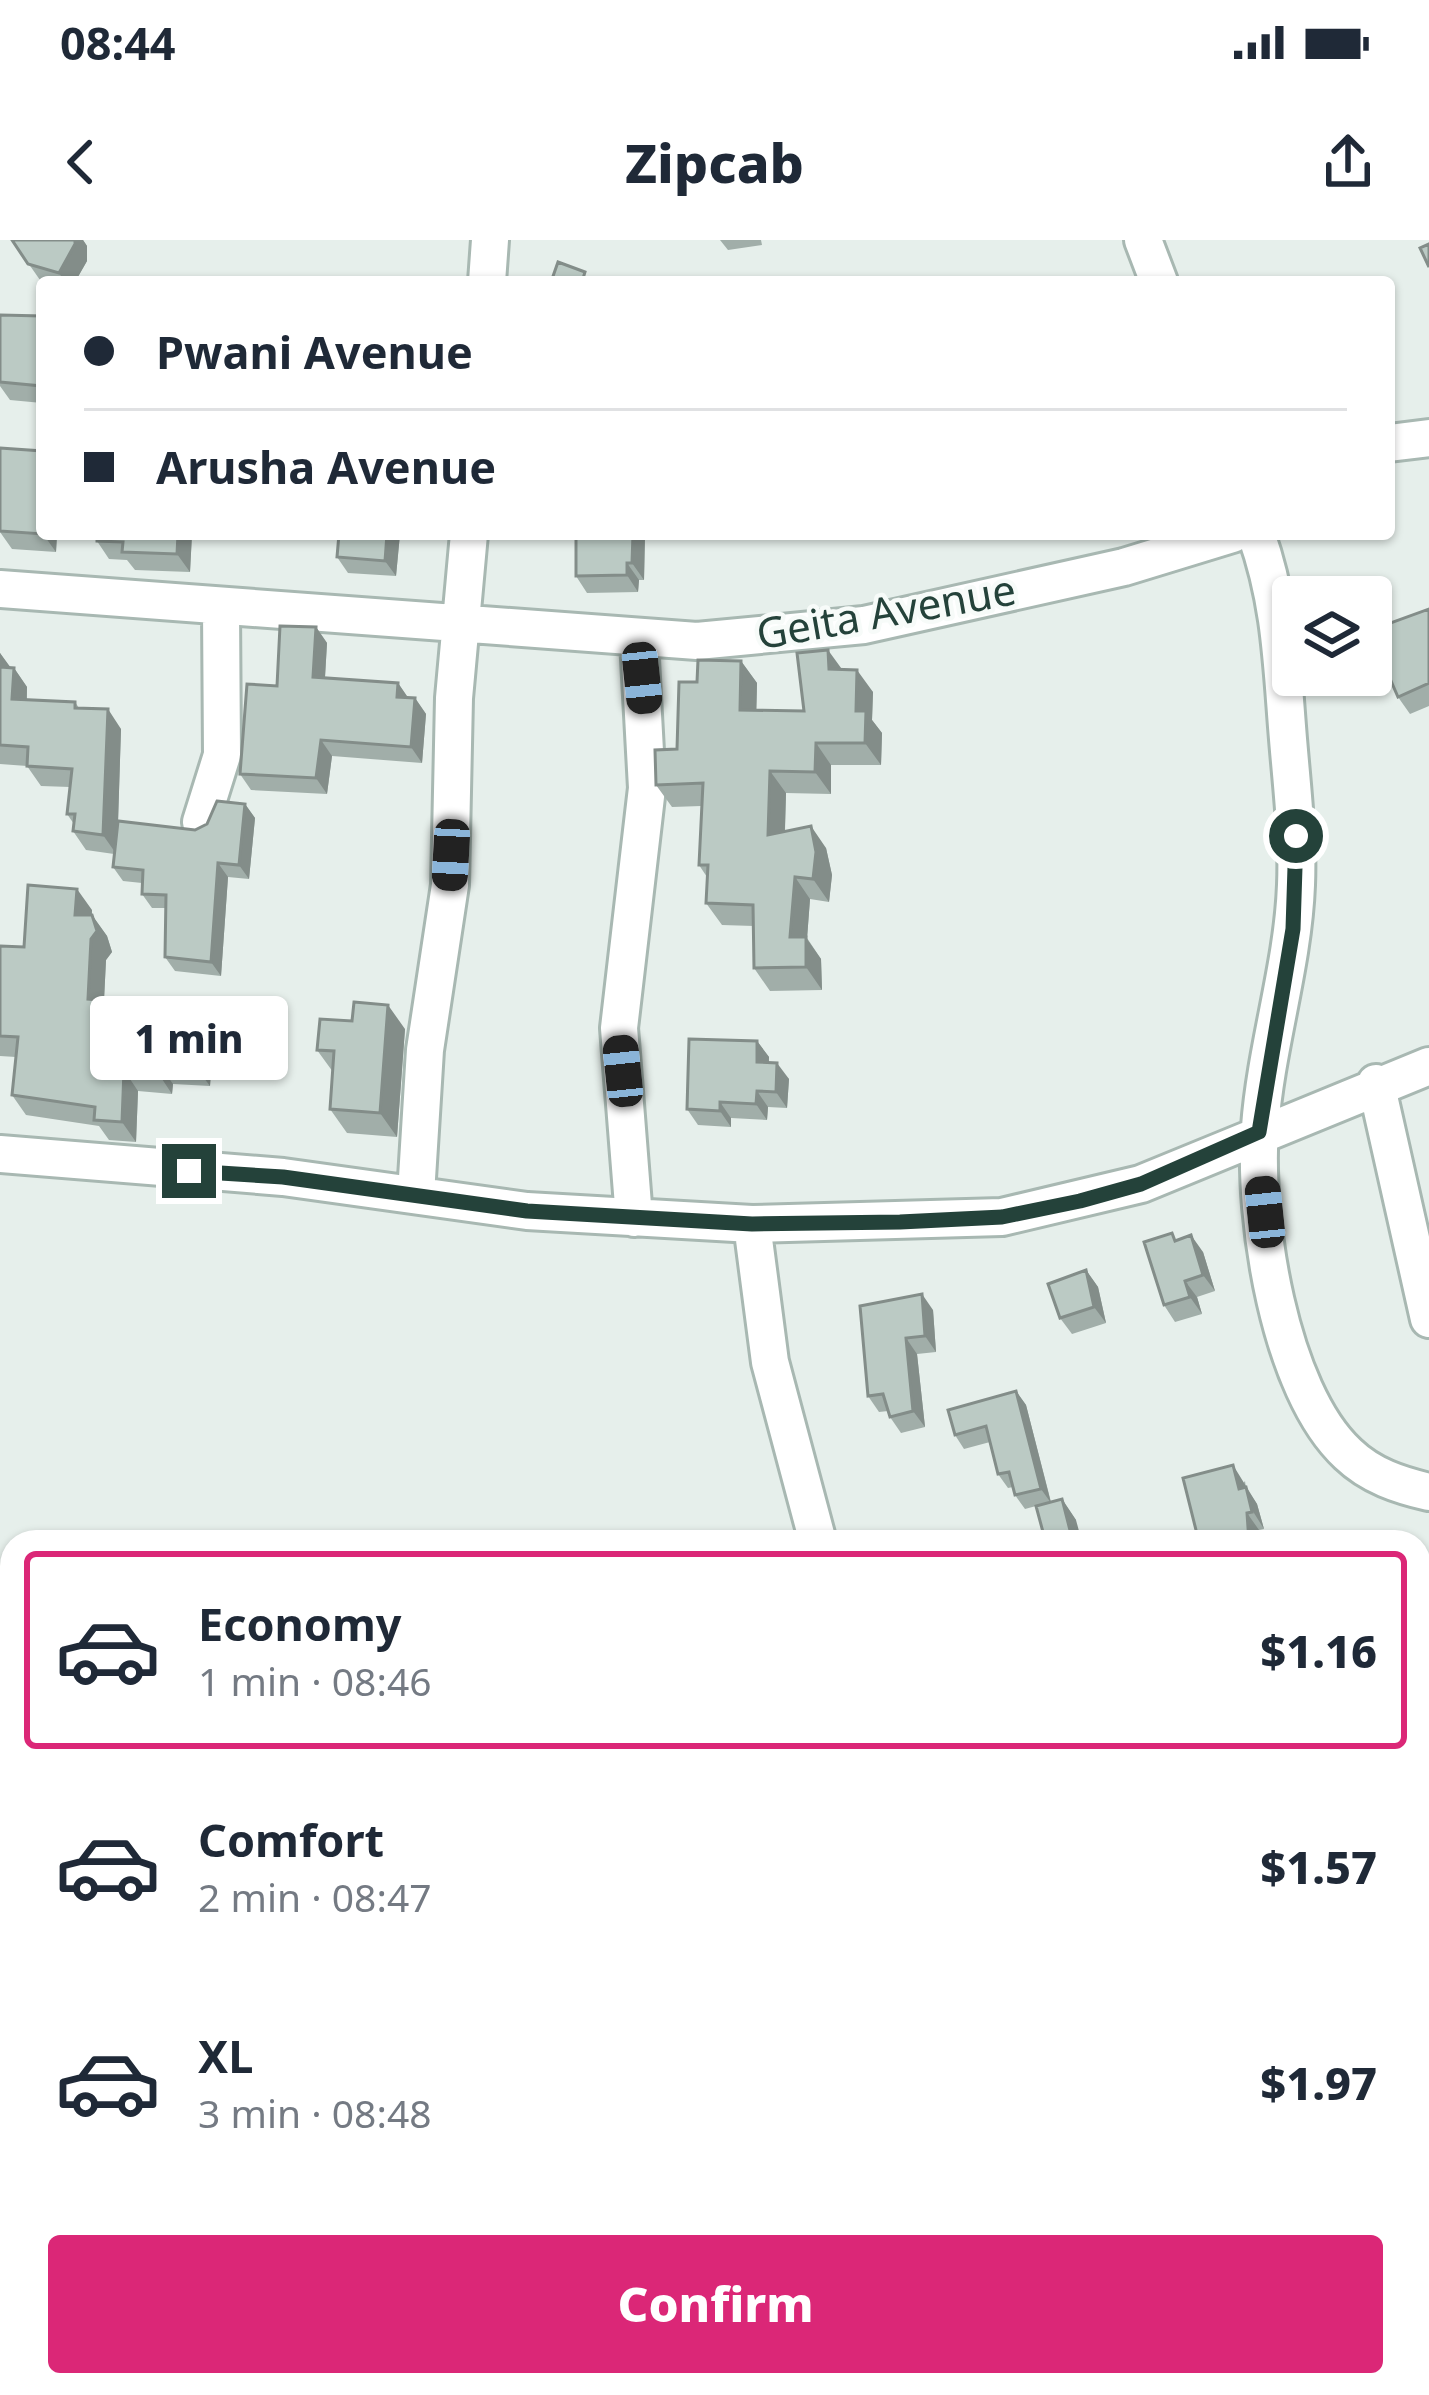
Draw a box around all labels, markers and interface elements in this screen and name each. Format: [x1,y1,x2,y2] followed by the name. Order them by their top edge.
[60,12,176,73] text: 08:44
[625,125,804,199] text: Zipcab
[48,129,114,195] icon: back
[1315,129,1381,195] icon: share
[156,321,473,382] text: Pwani Avenue
[156,436,496,497] text: Arusha Avenue
[752,560,1020,661] street label: Geita Avenue
[1272,576,1392,696] map controls
[1272,576,1392,696] button: layers
[620,640,664,716] car
[1269,809,1323,863] route start
[431,818,471,892] car
[90,997,288,1081] callout: 1 min
[135,1011,243,1064] text: 1 min
[601,1033,645,1109] car
[162,1144,216,1198] route end
[1243,1174,1287,1250] car
[198,1593,402,1654] text: Economy
[54,1596,162,1704] icon: car
[1260,1620,1377,1681] text: $1.16
[198,1654,432,1707] text: 1 min · 08:46
[198,1809,384,1870] text: Comfort
[54,1812,162,1920] icon: car
[1260,1836,1377,1897] text: $1.57
[198,1870,432,1923] text: 2 min · 08:47
[198,2025,253,2086] text: XL
[54,2028,162,2136] icon: car
[1260,2052,1377,2113] text: $1.97
[198,2086,432,2139] text: 3 min · 08:48
[48,2235,1383,2373] button: Confirm

